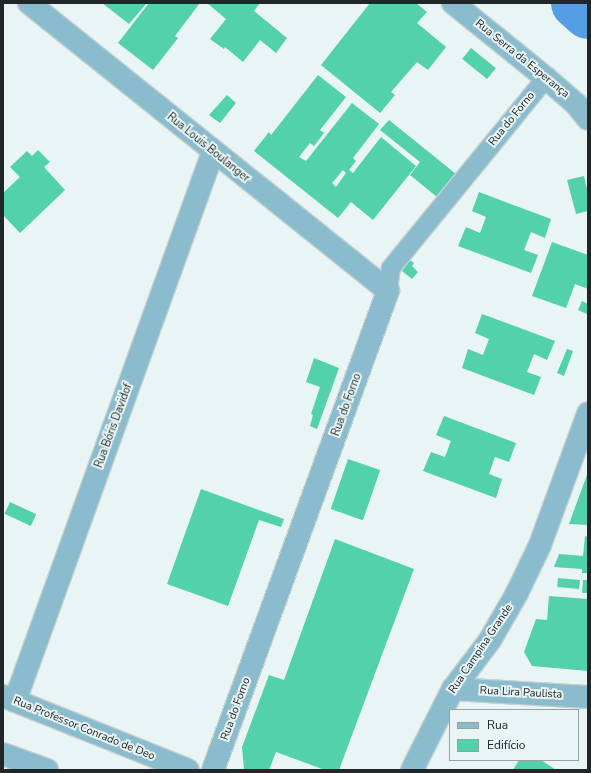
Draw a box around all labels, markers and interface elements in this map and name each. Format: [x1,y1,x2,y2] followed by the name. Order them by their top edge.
[472,17,572,101] street label: Rua Serra da Esperança
[486,89,538,149] street label: Rua do Forno
[164,111,252,185] street label: Rua Louis Boulanger
[330,372,364,438] street label: Rua do Forno
[93,382,135,470] street label: Rua Bóris Davidof
[446,602,516,696] street label: Rua Campina Grande
[219,676,253,742] street label: Rua do Forno
[479,684,563,702] street label: Rua Lira Paulista
[11,695,157,763] street label: Rua Professor Conrado de Deo
[449,709,579,761] legend
[487,717,508,733] text: Rua
[487,737,526,753] text: Edifício

